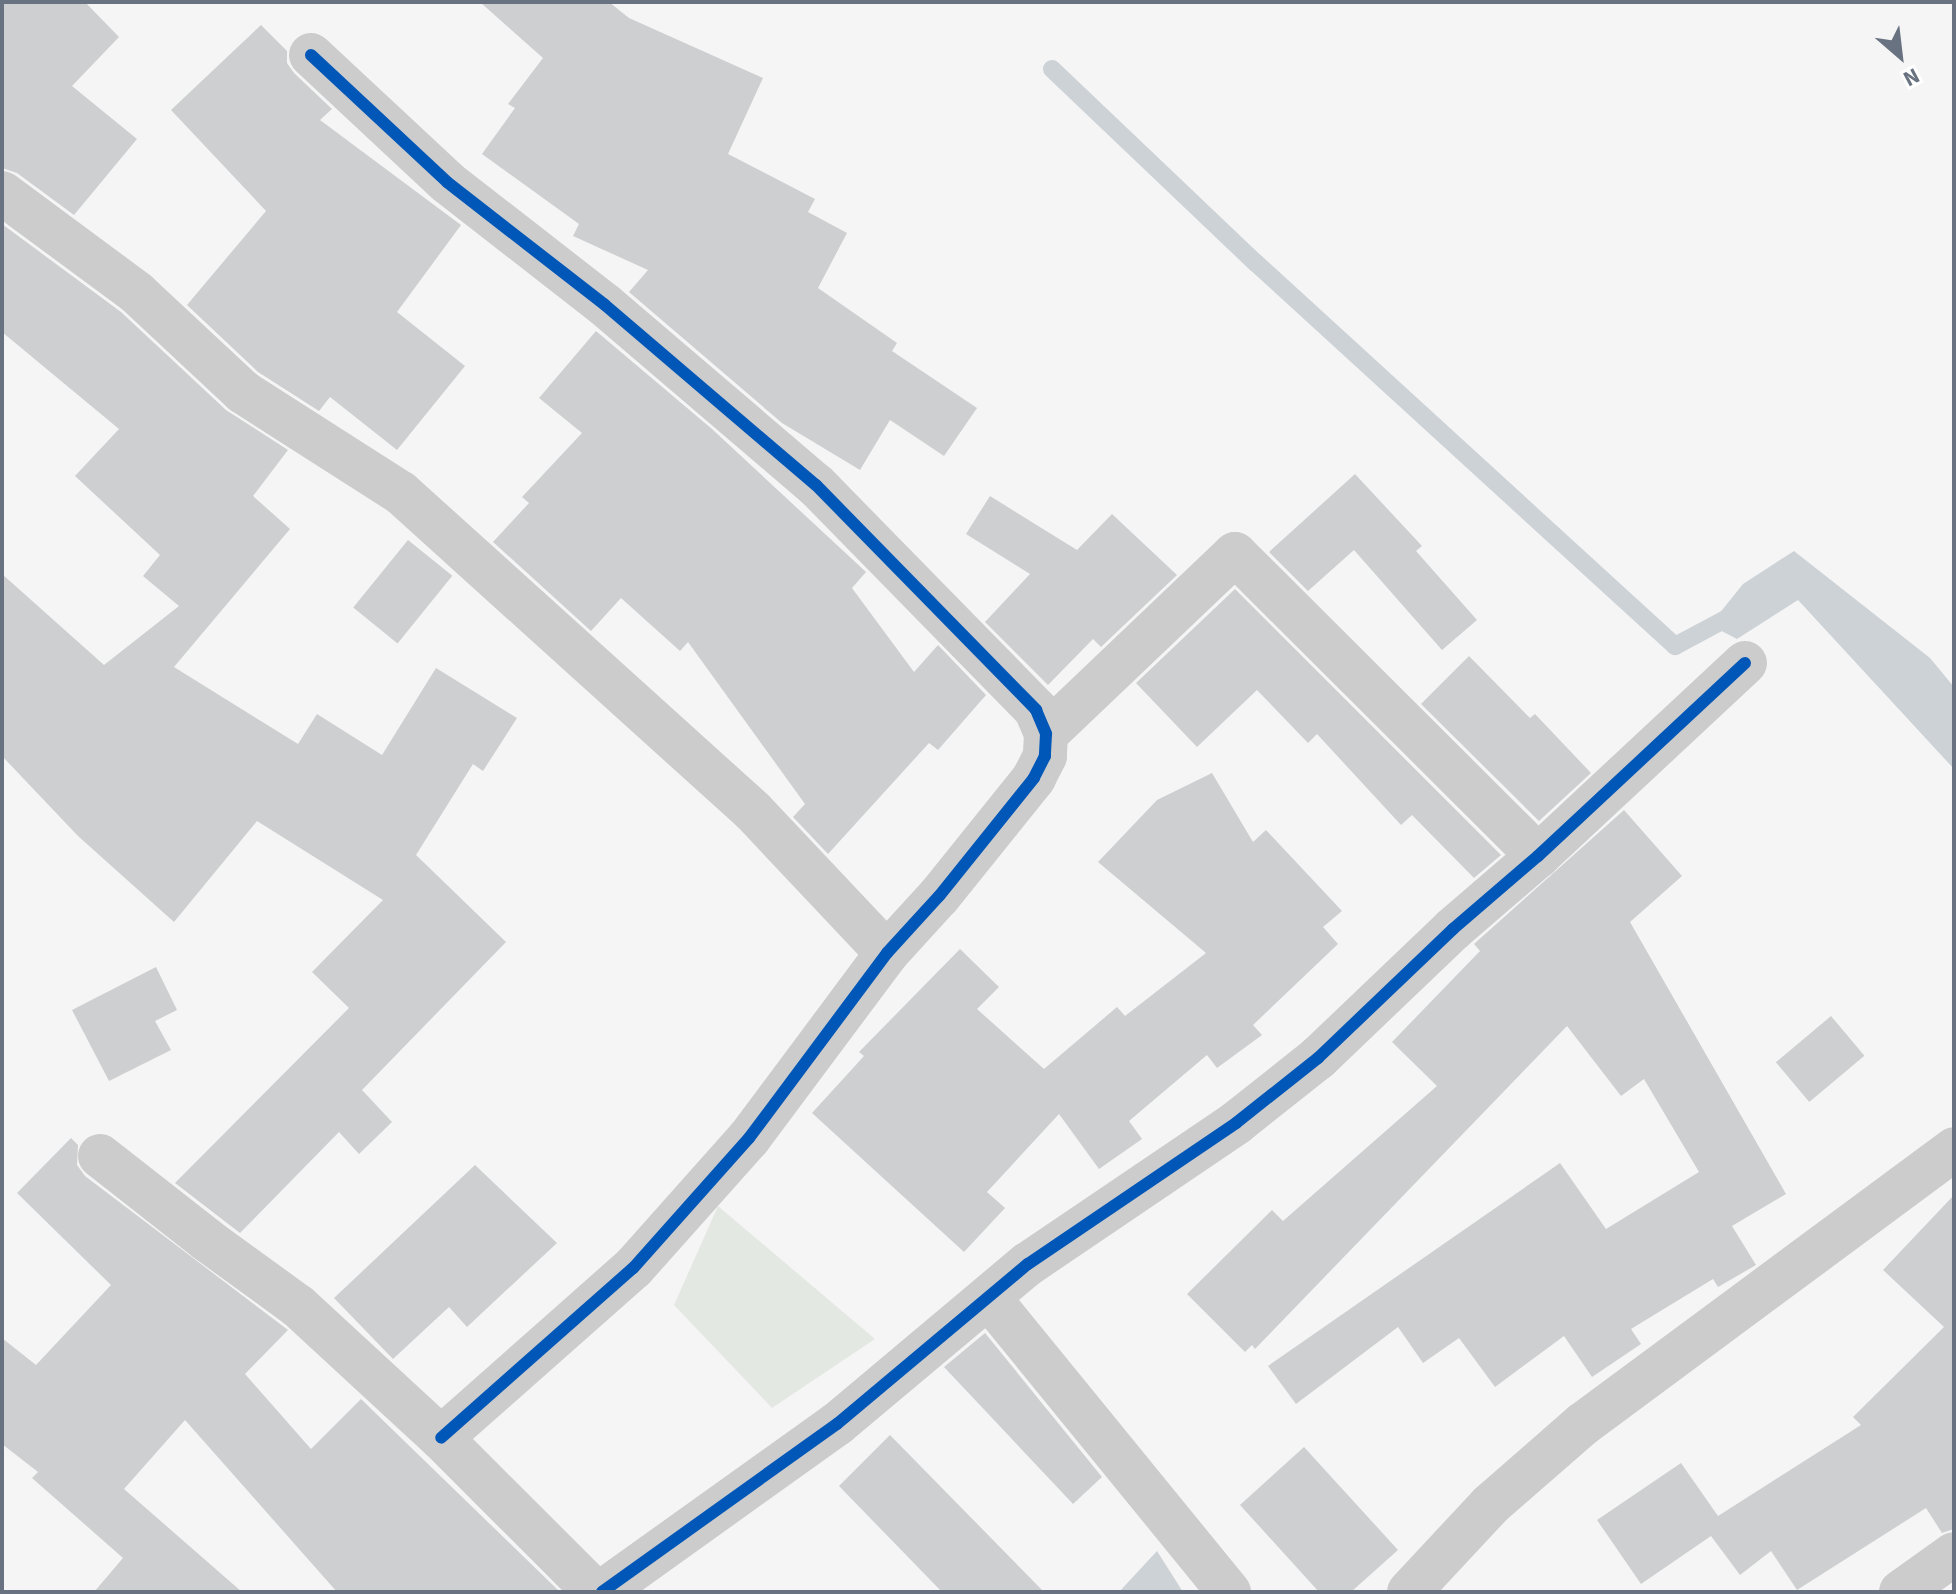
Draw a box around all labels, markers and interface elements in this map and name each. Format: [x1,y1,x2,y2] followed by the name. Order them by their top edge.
[1860,16,1940,96] north arrow
[1897,60,1925,95] text: N

